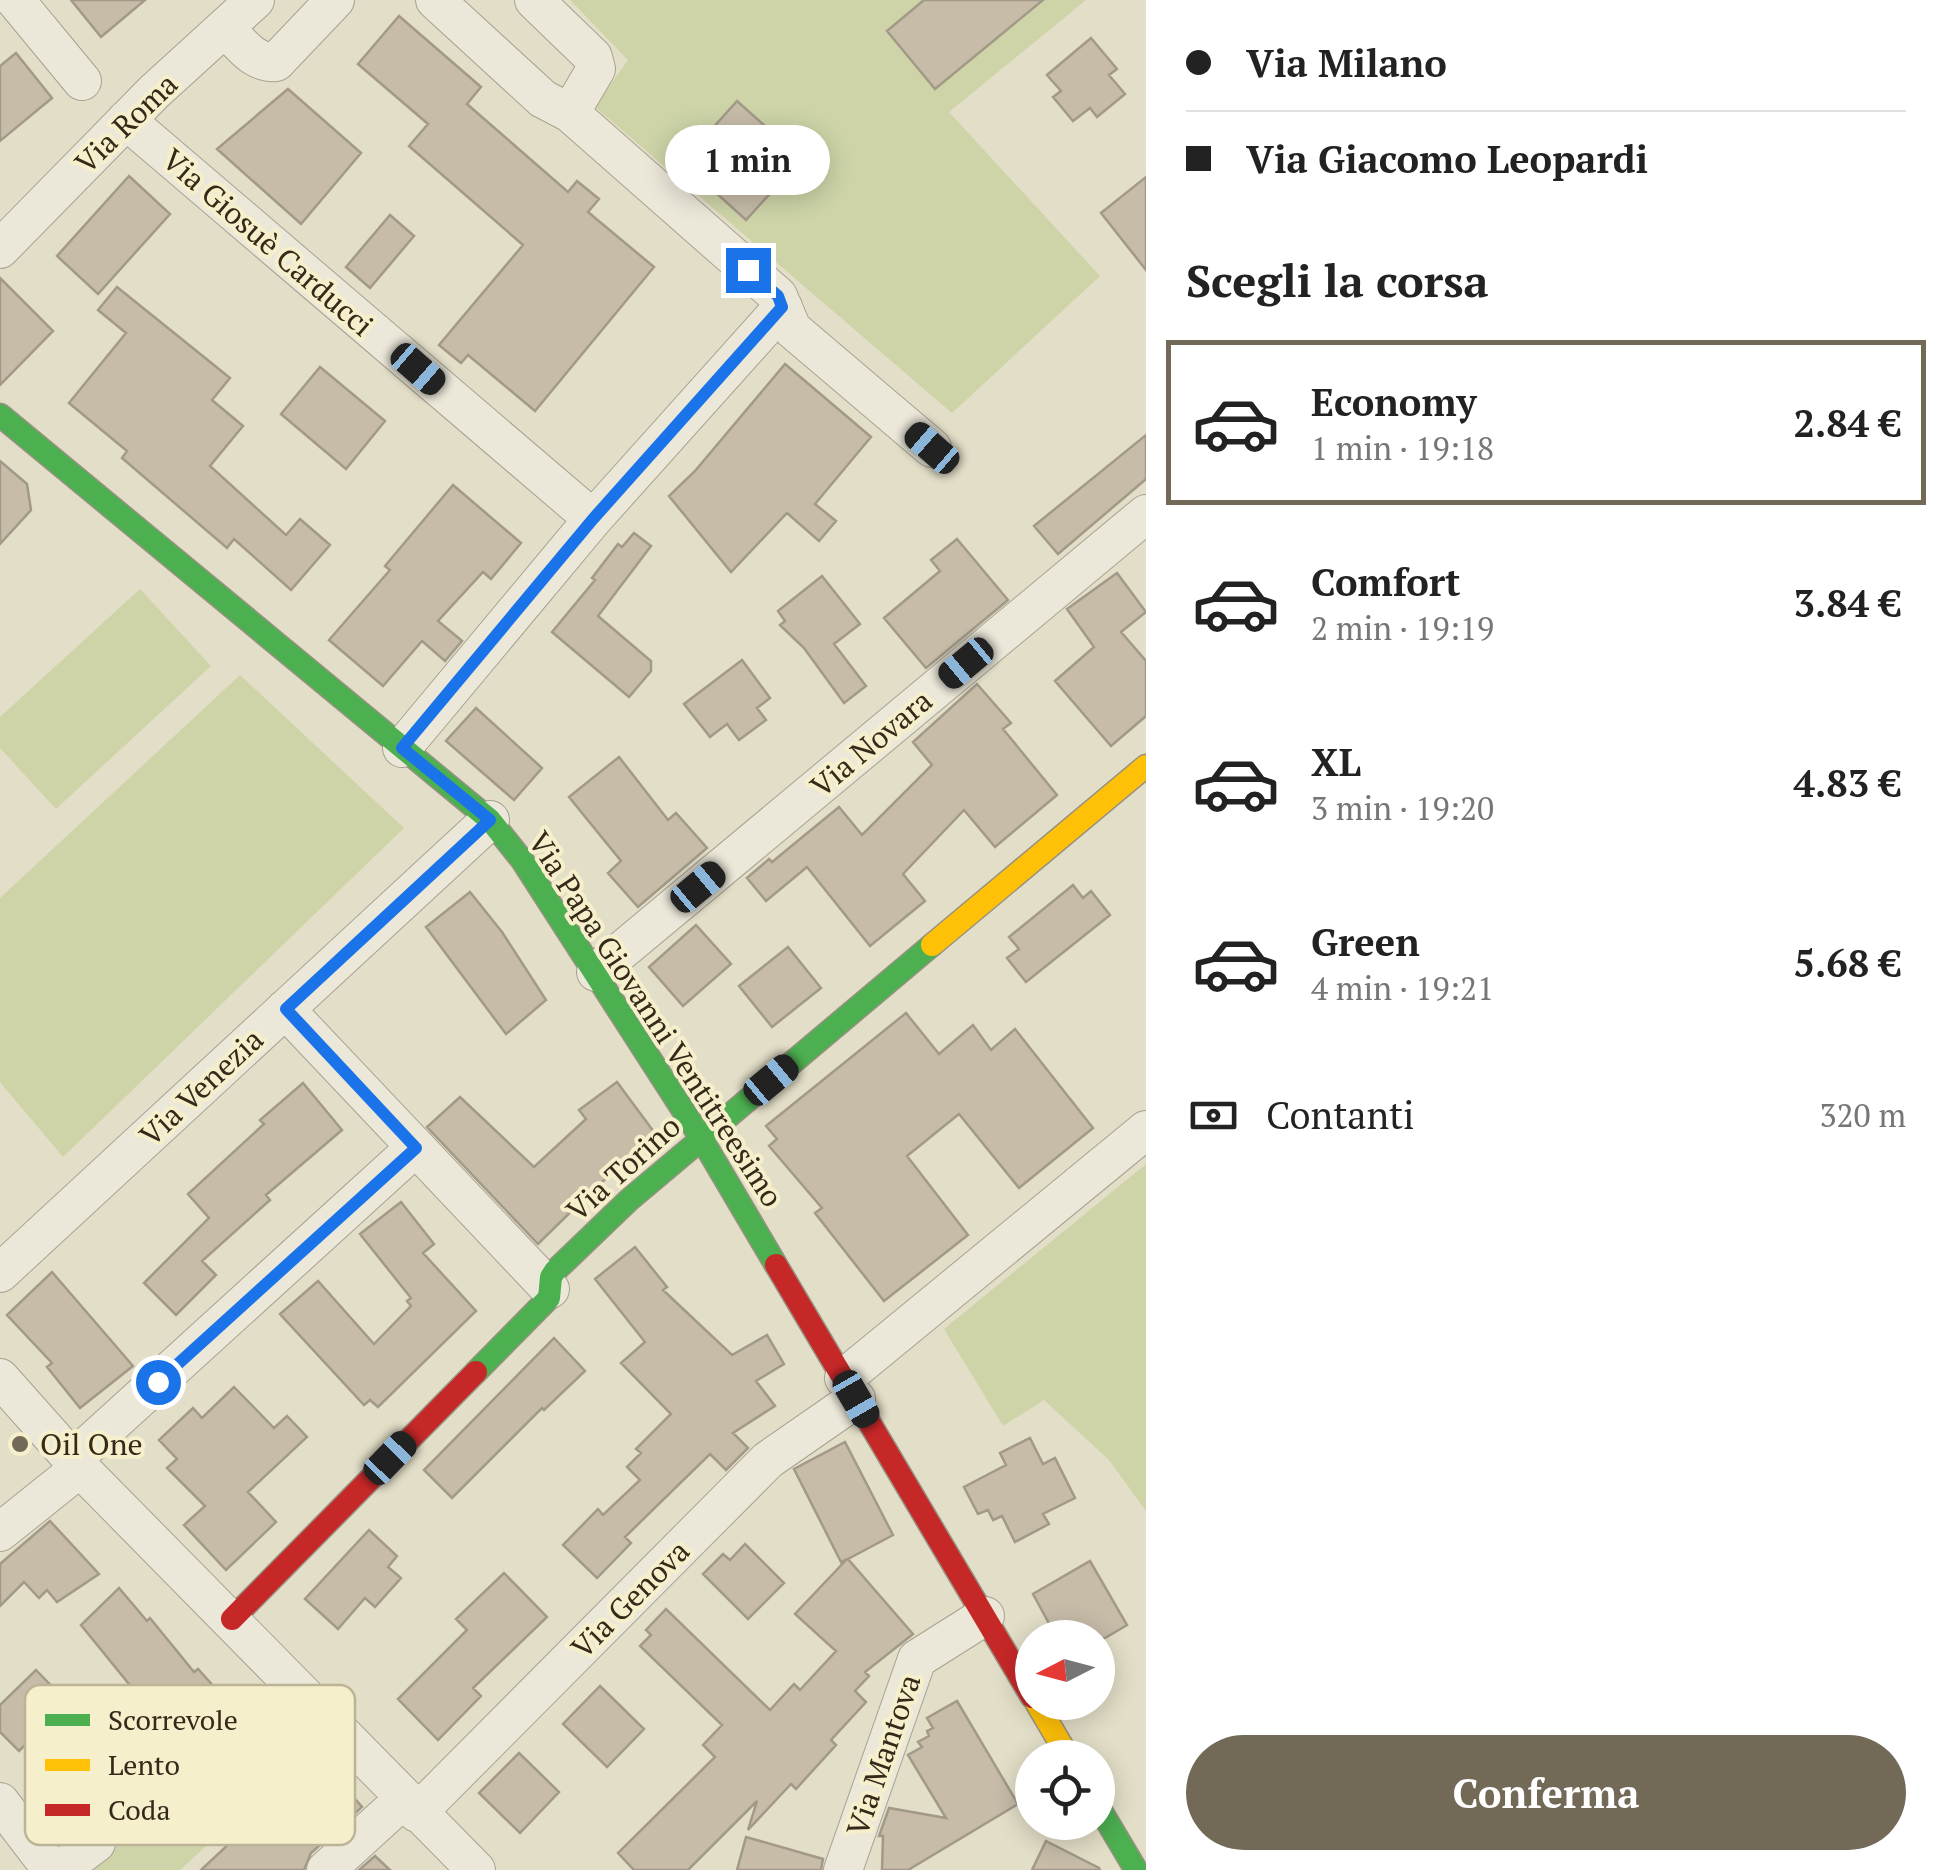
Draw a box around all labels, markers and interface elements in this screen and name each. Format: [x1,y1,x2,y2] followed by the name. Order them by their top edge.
[1246,38,1447,88] text: Via Milano
[66,64,186,182] street label: Via Roma
[666,125,830,195] callout: 1 min
[1246,134,1648,184] text: Via Giacomo Leopardi
[154,139,382,345] street label: Via Giosuè Carducci
[704,139,791,181] text: 1 min
[726,248,771,293] route end
[1186,250,1489,310] text: Scegli la corsa
[386,338,450,400] car
[1311,377,1477,427] text: Economy
[1191,378,1281,468] icon: car
[1794,398,1901,448] text: 2.84 €
[900,417,964,479] car
[1311,427,1494,469] text: 1 min · 19:18
[1311,557,1460,607] text: Comfort
[1191,558,1281,648] icon: car
[1794,578,1901,628] text: 3.84 €
[1311,607,1494,649] text: 2 min · 19:19
[933,632,999,694] car
[802,680,940,806] street label: Via Novara
[1311,737,1361,787] text: XL
[1191,738,1281,828] icon: car
[1794,758,1901,808] text: 4.83 €
[1311,787,1494,829] text: 3 min · 19:20
[519,824,793,1214] street label: Via Papa Giovanni Ventitreesimo
[665,856,731,918] car
[1311,917,1420,967] text: Green
[1191,918,1281,1008] icon: car
[1794,938,1901,988] text: 5.68 €
[1311,967,1494,1009] text: 4 min · 19:21
[131,1019,271,1155] street label: Via Venezia
[738,1049,804,1111] car
[1186,1088,1241,1143] icon: cash
[1266,1090,1415,1140] text: Contanti
[1819,1094,1906,1136] text: 320 m
[558,1106,688,1230] street label: Via Torino
[136,1360,181,1405] route start
[828,1366,884,1432] car
[40,1424,143,1464] place label: Oil One
[358,1426,422,1490] car
[9,1433,31,1455] marker: Oil One
[562,1531,698,1667] street label: Via Genova
[1015,1620,1115,1720] north arrow
[1015,1620,1115,1840] map controls
[837,1669,929,1841] street label: Via Mantova
[25,1685,355,1845] legend
[108,1701,238,1738] text: Scorrevole
[1186,1735,1906,1850] button: Conferma
[1015,1740,1115,1840] button: locate
[108,1746,180,1783] text: Lento
[108,1791,171,1828] text: Coda

